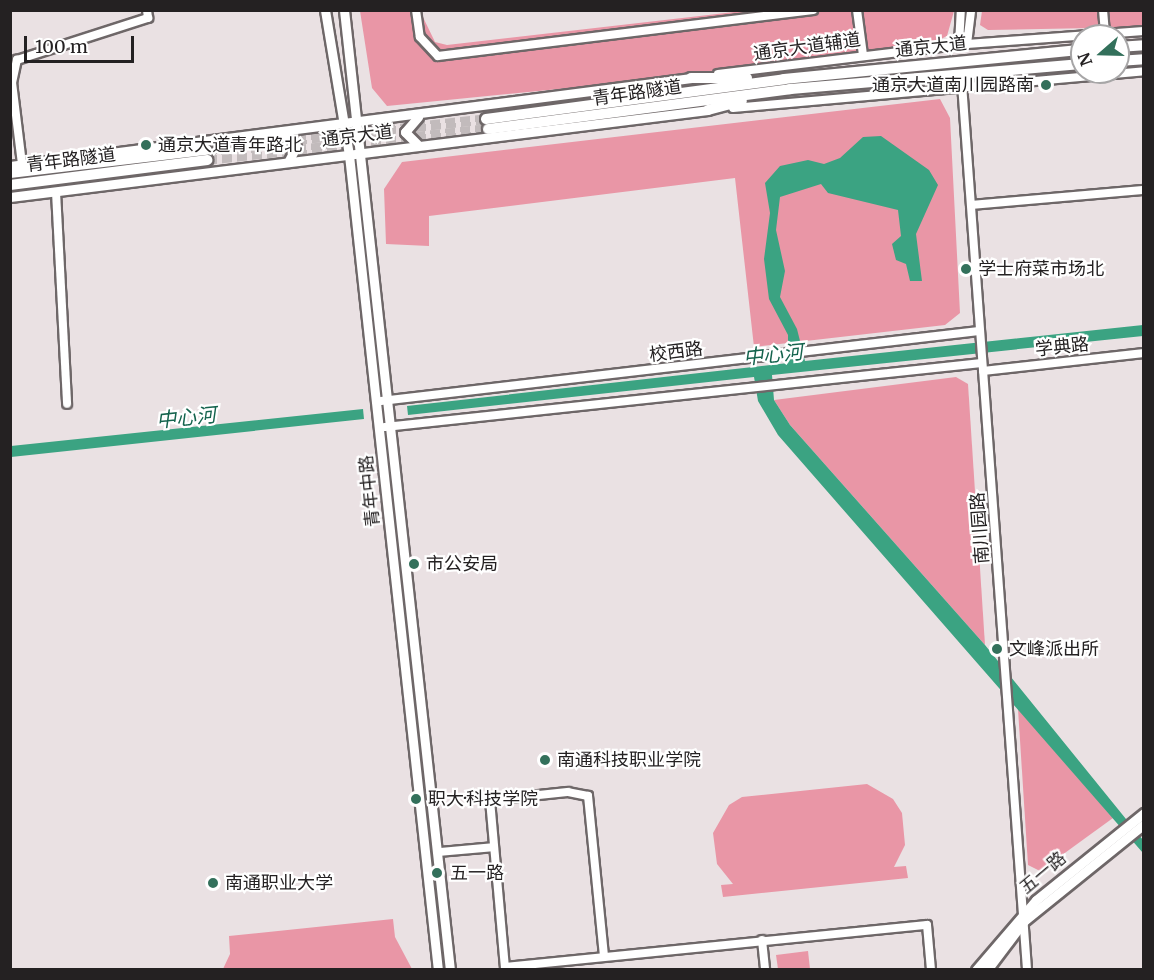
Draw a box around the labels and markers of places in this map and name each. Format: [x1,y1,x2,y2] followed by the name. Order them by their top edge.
[872,74,1034,96] place label: 通京大道南川园路南
[1039,78,1053,92] marker: 通京大道南川园路南
[158,134,302,156] place label: 通京大道青年路北
[139,138,153,152] marker: 通京大道青年路北
[978,258,1104,280] place label: 学士府菜市场北
[959,262,973,276] marker: 学士府菜市场北
[426,553,498,575] place label: 市公安局
[407,557,421,571] marker: 市公安局
[1009,638,1099,660] place label: 文峰派出所
[990,642,1004,656] marker: 文峰派出所
[557,749,701,771] place label: 南通科技职业学院
[538,753,552,767] marker: 南通科技职业学院
[428,788,538,810] place label: 职大·科技学院
[409,792,423,806] marker: 职大·科技学院
[450,862,504,884] place label: 五一路
[428,864,446,882] marker: 五一路
[225,872,333,894] place label: 南通职业大学
[206,876,220,890] marker: 南通职业大学

